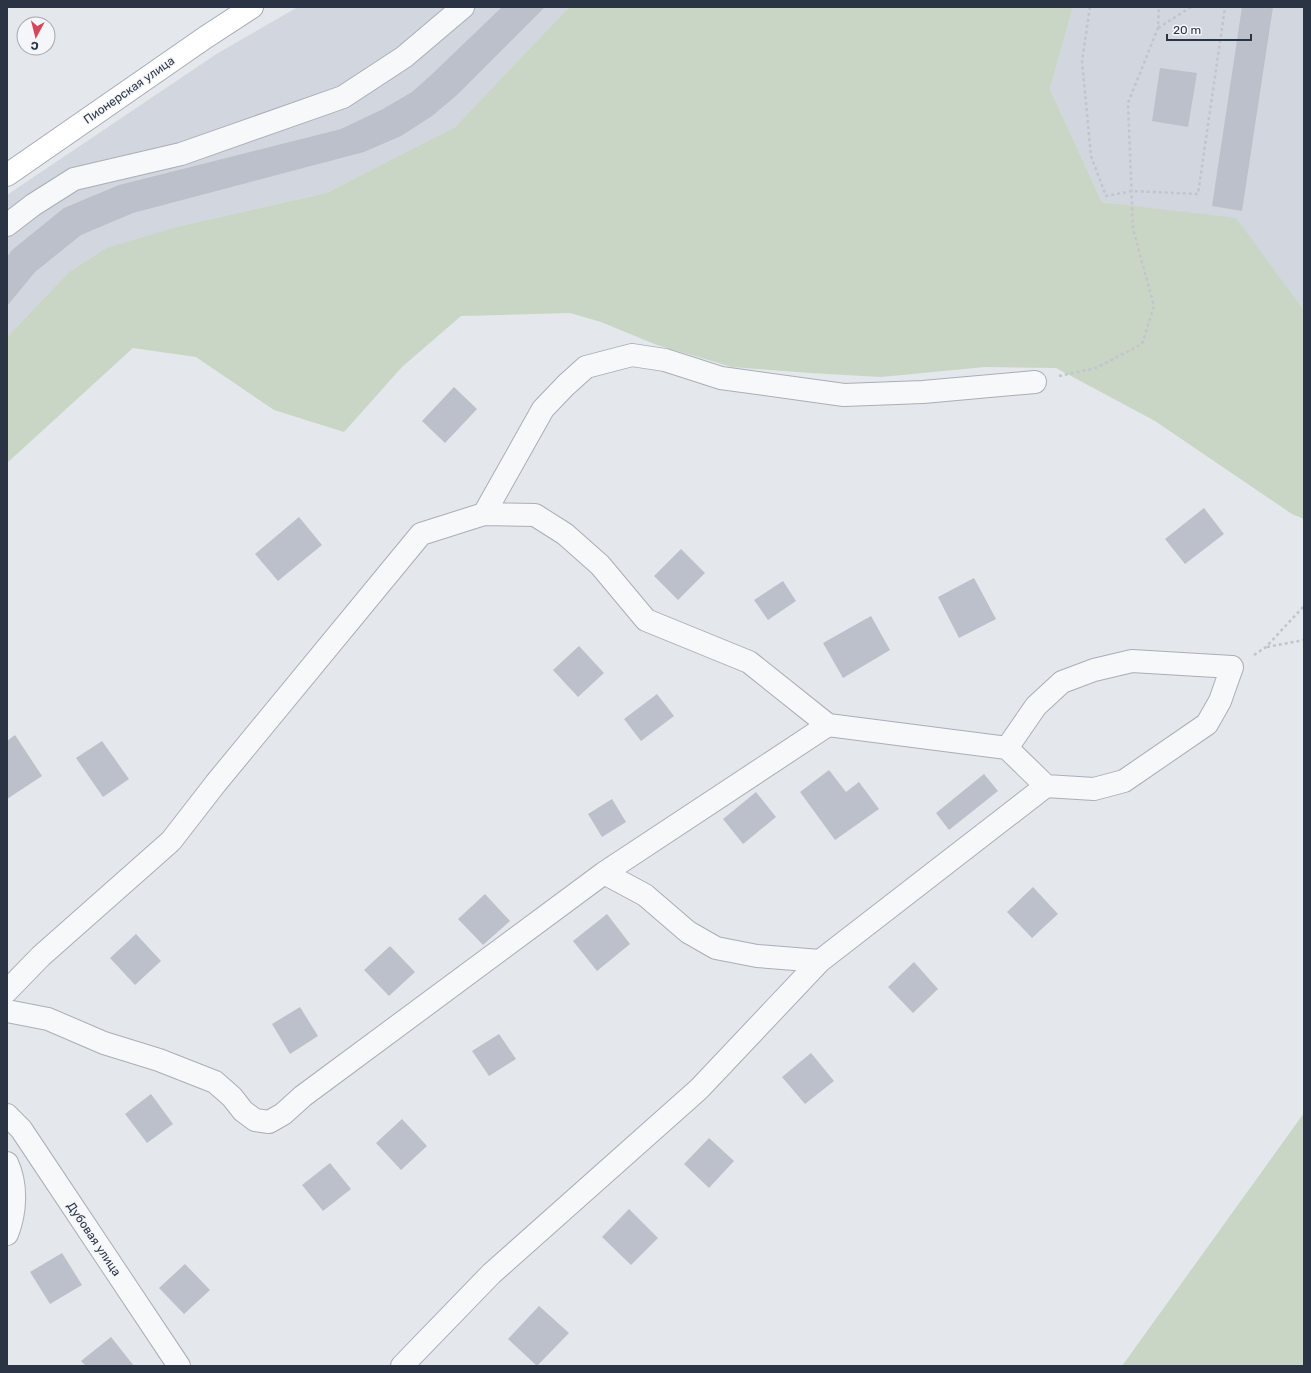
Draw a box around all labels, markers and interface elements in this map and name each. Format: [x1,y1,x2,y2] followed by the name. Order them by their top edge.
[16,16,56,56] north arrow
[1167,16,1251,42] scale bar
[1173,23,1201,37] text: 20 m
[30,38,39,52] text: С
[81,53,177,127] street label: Пионерская улица
[64,1199,124,1279] street label: Дубовая улица

